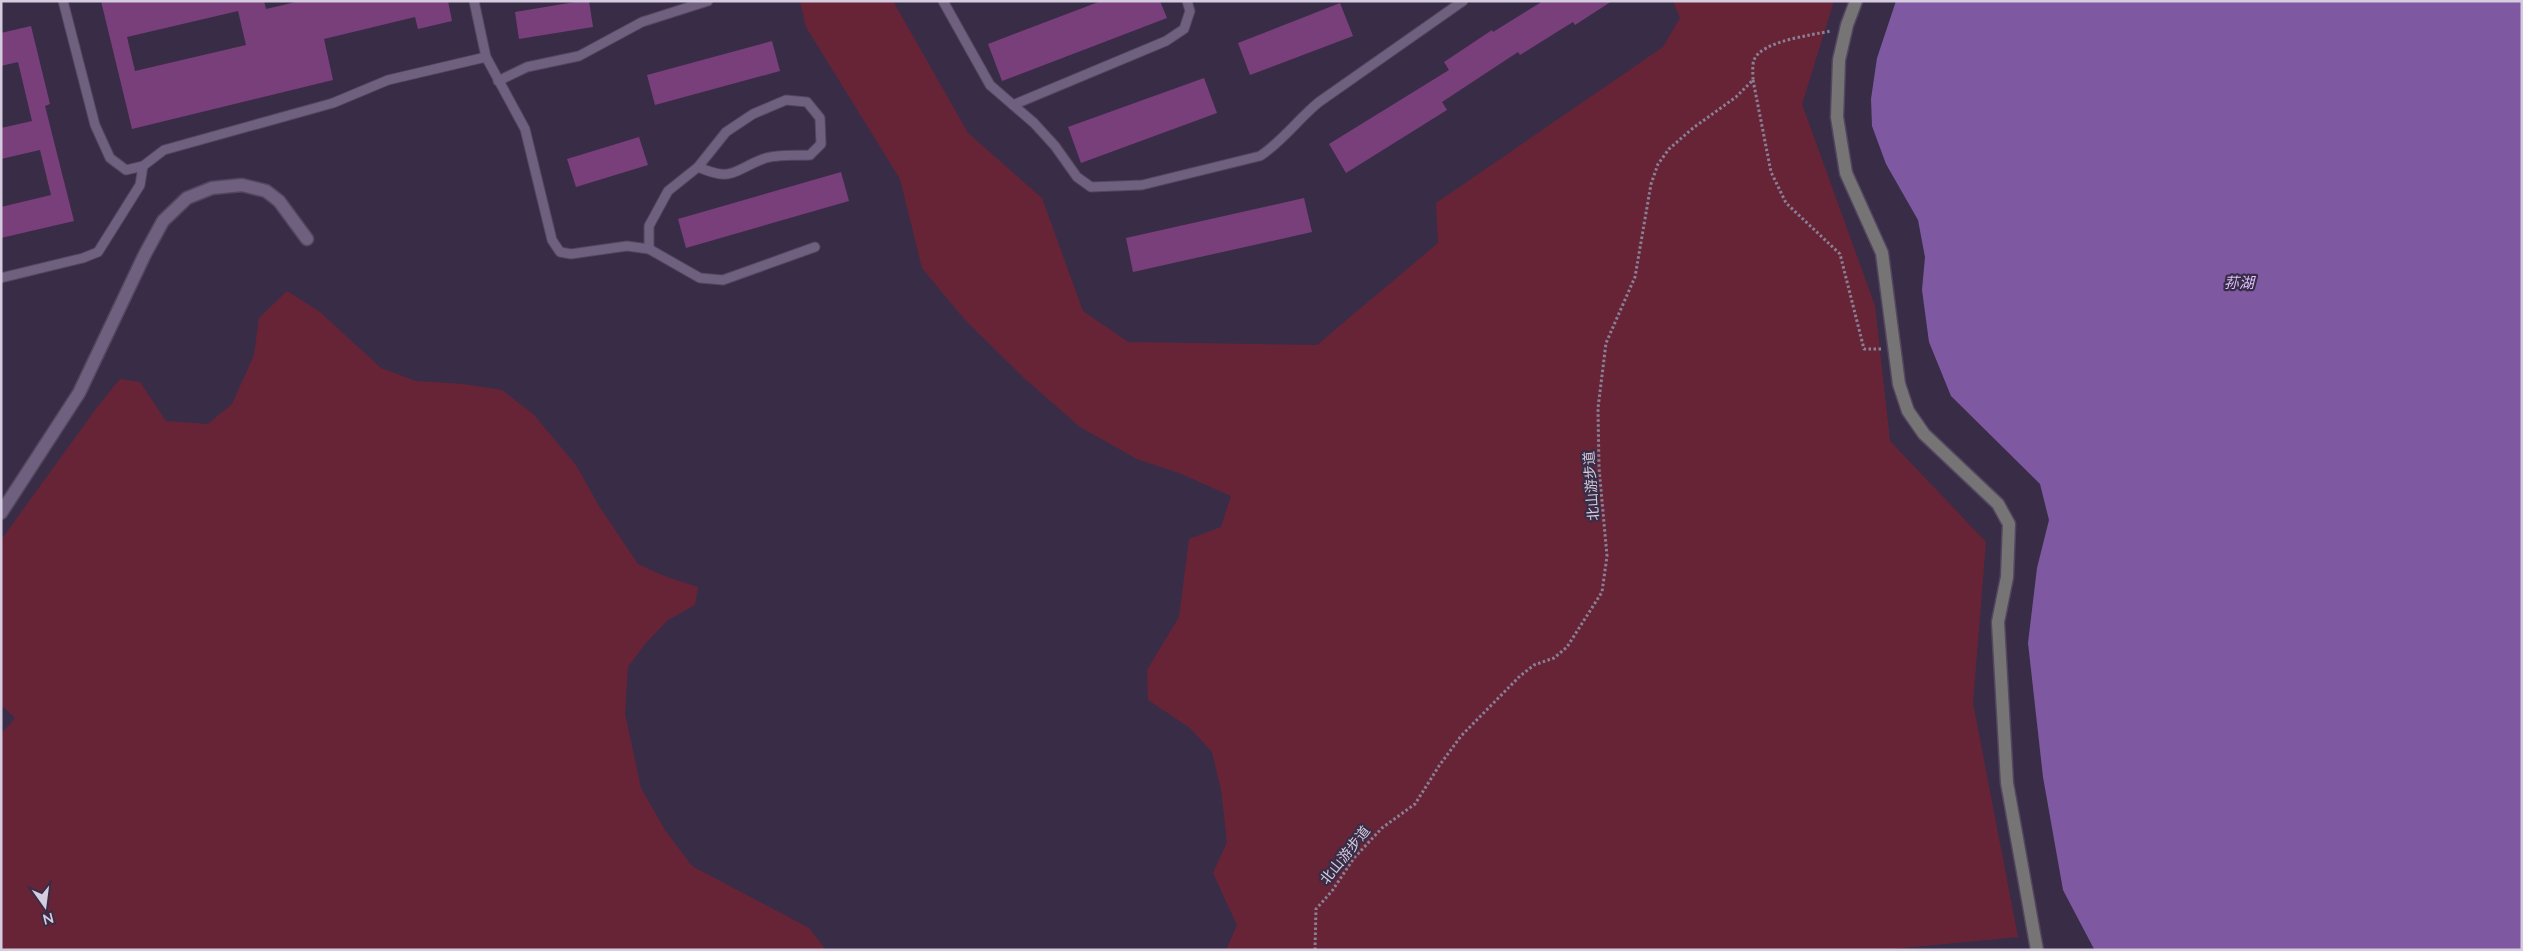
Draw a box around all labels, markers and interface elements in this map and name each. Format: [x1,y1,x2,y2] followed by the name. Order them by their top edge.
[2224,273,2256,291] water label: 荪湖
[1580,451,1601,522] street label: 北山游步道
[1316,822,1373,887] street label: 北山游步道
[20,881,70,931] north arrow
[41,910,56,929] text: N

